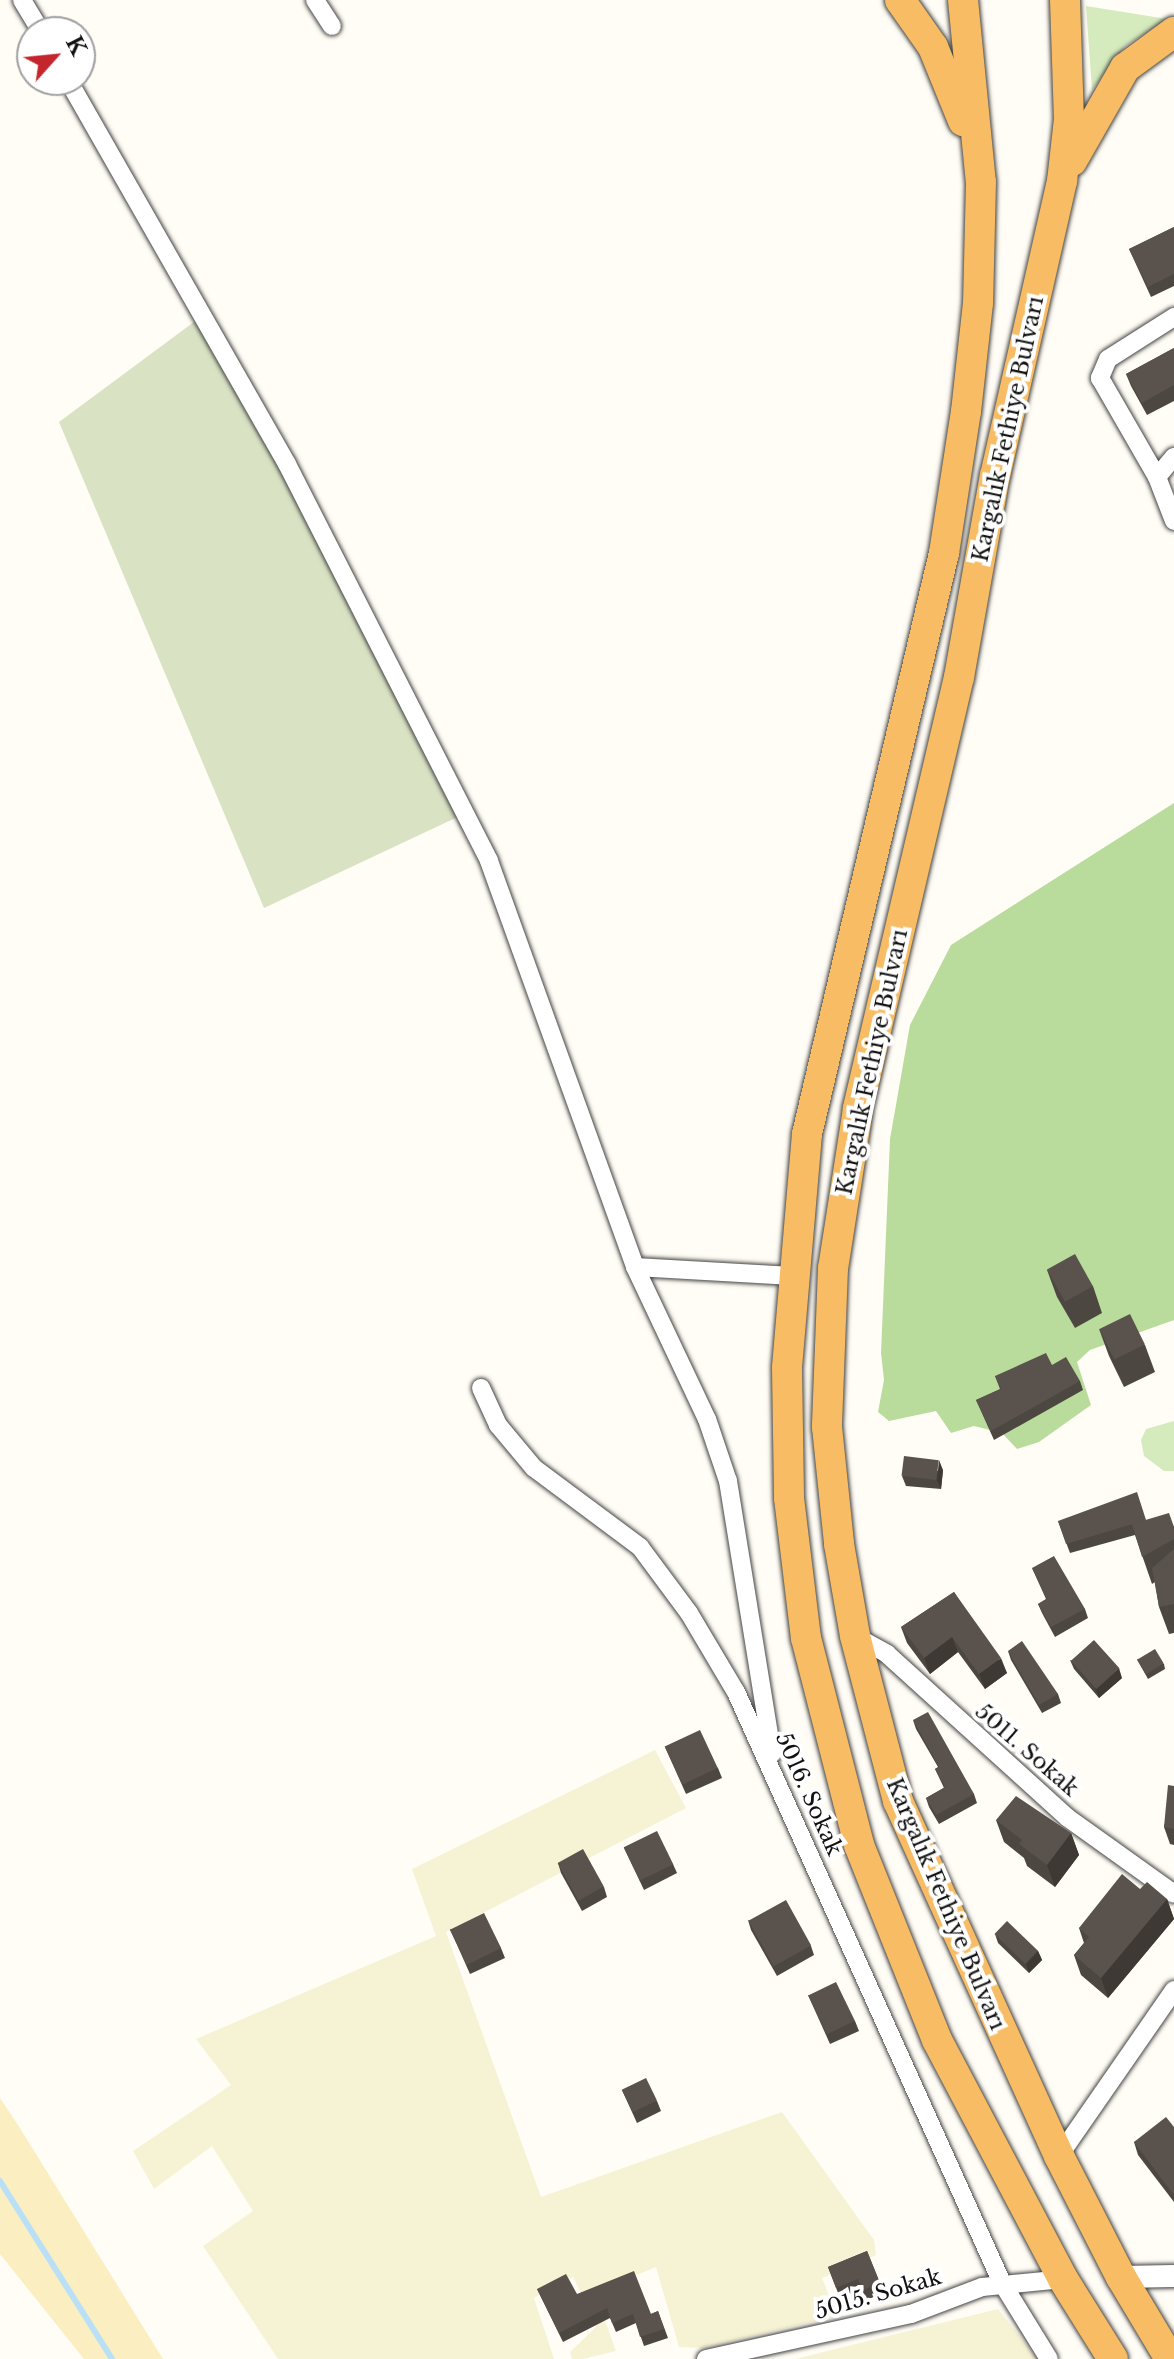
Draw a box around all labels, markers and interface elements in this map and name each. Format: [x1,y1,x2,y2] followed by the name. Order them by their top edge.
[16,16,96,96] north arrow
[60,32,92,60] text: K
[967,294,1049,564] street label: Kargalık Fethiye Bulvarı
[831,927,913,1197] street label: Kargalık Fethiye Bulvarı
[970,1698,1084,1802] street label: 5011. Sokak
[770,1728,848,1860] street label: 5016. Sokak
[881,1774,1011,2034] street label: Kargalık Fethiye Bulvarı
[812,2263,944,2325] street label: 5015. Sokak

